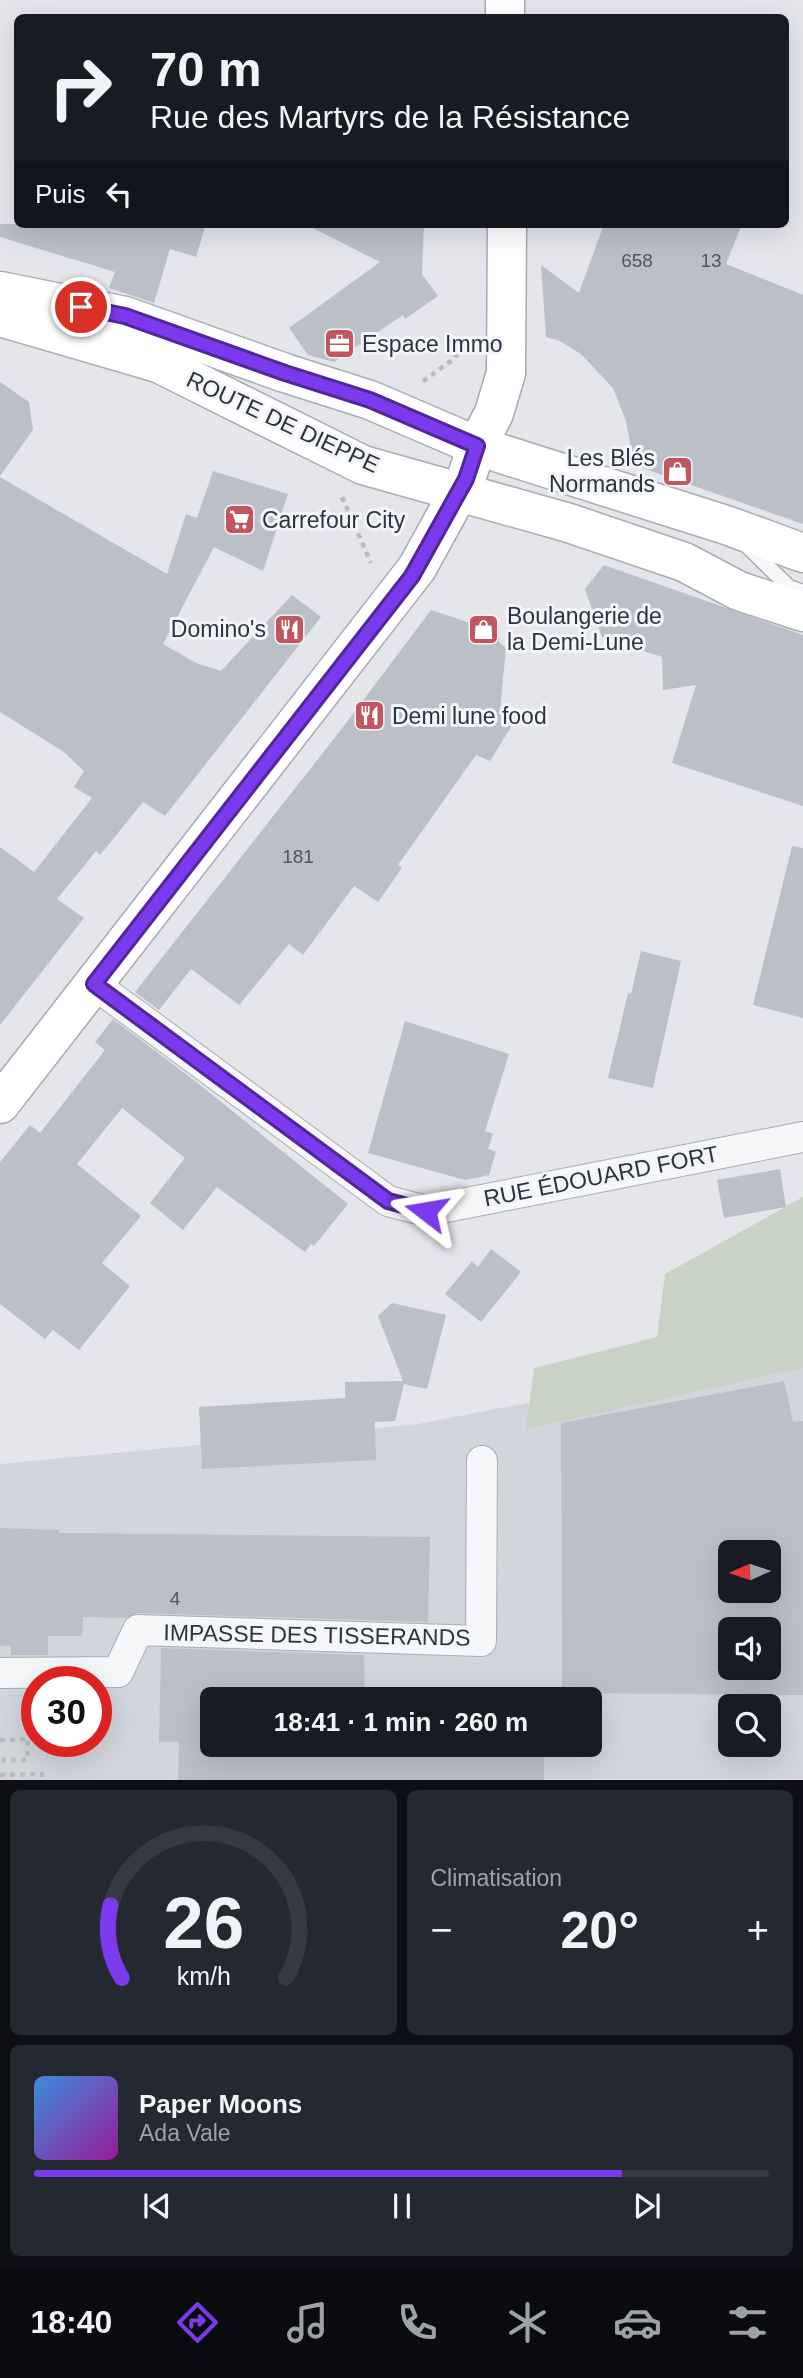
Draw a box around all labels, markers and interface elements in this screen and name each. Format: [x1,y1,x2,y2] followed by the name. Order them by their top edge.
[35,42,126,133] icon: right
[150,42,262,96] text: 70 m
[150,99,630,135] text: Rue des Martyrs de la Résistance
[100,175,138,213] icon: left
[35,179,86,209] text: Puis
[621,250,653,271] house number: 658
[700,250,722,271] house number: 13
[51,277,111,337] pin
[62,288,100,326] icon: arrive
[322,327,356,361] office icon: Espace Immo
[362,331,503,357] place label: Espace Immo
[183,366,383,478] street label: ROUTE DE DIEPPE
[549,445,655,497] place label: Les Blés Normands
[661,454,695,488] shop icon: Les Blés Normands
[222,503,256,537] supermarket icon: Carrefour City
[262,507,406,533] place label: Carrefour City
[507,603,662,655] place label: Boulangerie de la Demi-Lune
[272,612,306,646] restaurant icon: Domino's
[467,612,501,646] shop icon: Boulangerie de la Demi-Lune
[171,616,266,642] place label: Domino's
[352,699,386,733] restaurant icon: Demi lune food
[392,703,547,729] place label: Demi lune food
[282,846,314,867] house number: 181
[481,1140,721,1212] street label: RUE ÉDOUARD FORT
[389,1174,463,1248] position arrow
[718,1540,780,1603] north arrow
[718,1540,781,1757] map controls
[170,1588,181,1609] house number: 4
[718,1617,781,1680] button: sound
[163,1619,471,1651] street label: IMPASSE DES TISSERANDS
[21,1666,112,1757] speed limit sign: 30
[718,1694,781,1757] button: search
[274,1707,528,1737] text: 18:41 · 1 min · 260 m
[431,1865,562,1891] text: Climatisation
[163,1883,244,1964] text: 26
[560,1901,639,1959] text: 20°
[431,1909,453,1951] text: −
[747,1909,769,1951] text: +
[176,1962,230,1990] text: km/h
[139,2089,302,2119] text: Paper Moons
[139,2120,231,2146] text: Ada Vale
[138,2187,176,2225] icon: previous
[383,2187,421,2225] icon: pause
[628,2187,666,2225] icon: next
[173,2298,222,2347] icon: directions
[283,2298,332,2347] icon: music
[393,2298,442,2347] icon: phone
[503,2298,552,2347] icon: climate
[613,2298,662,2347] icon: car
[723,2298,772,2347] icon: filters
[31,2304,112,2340] text: 18:40

